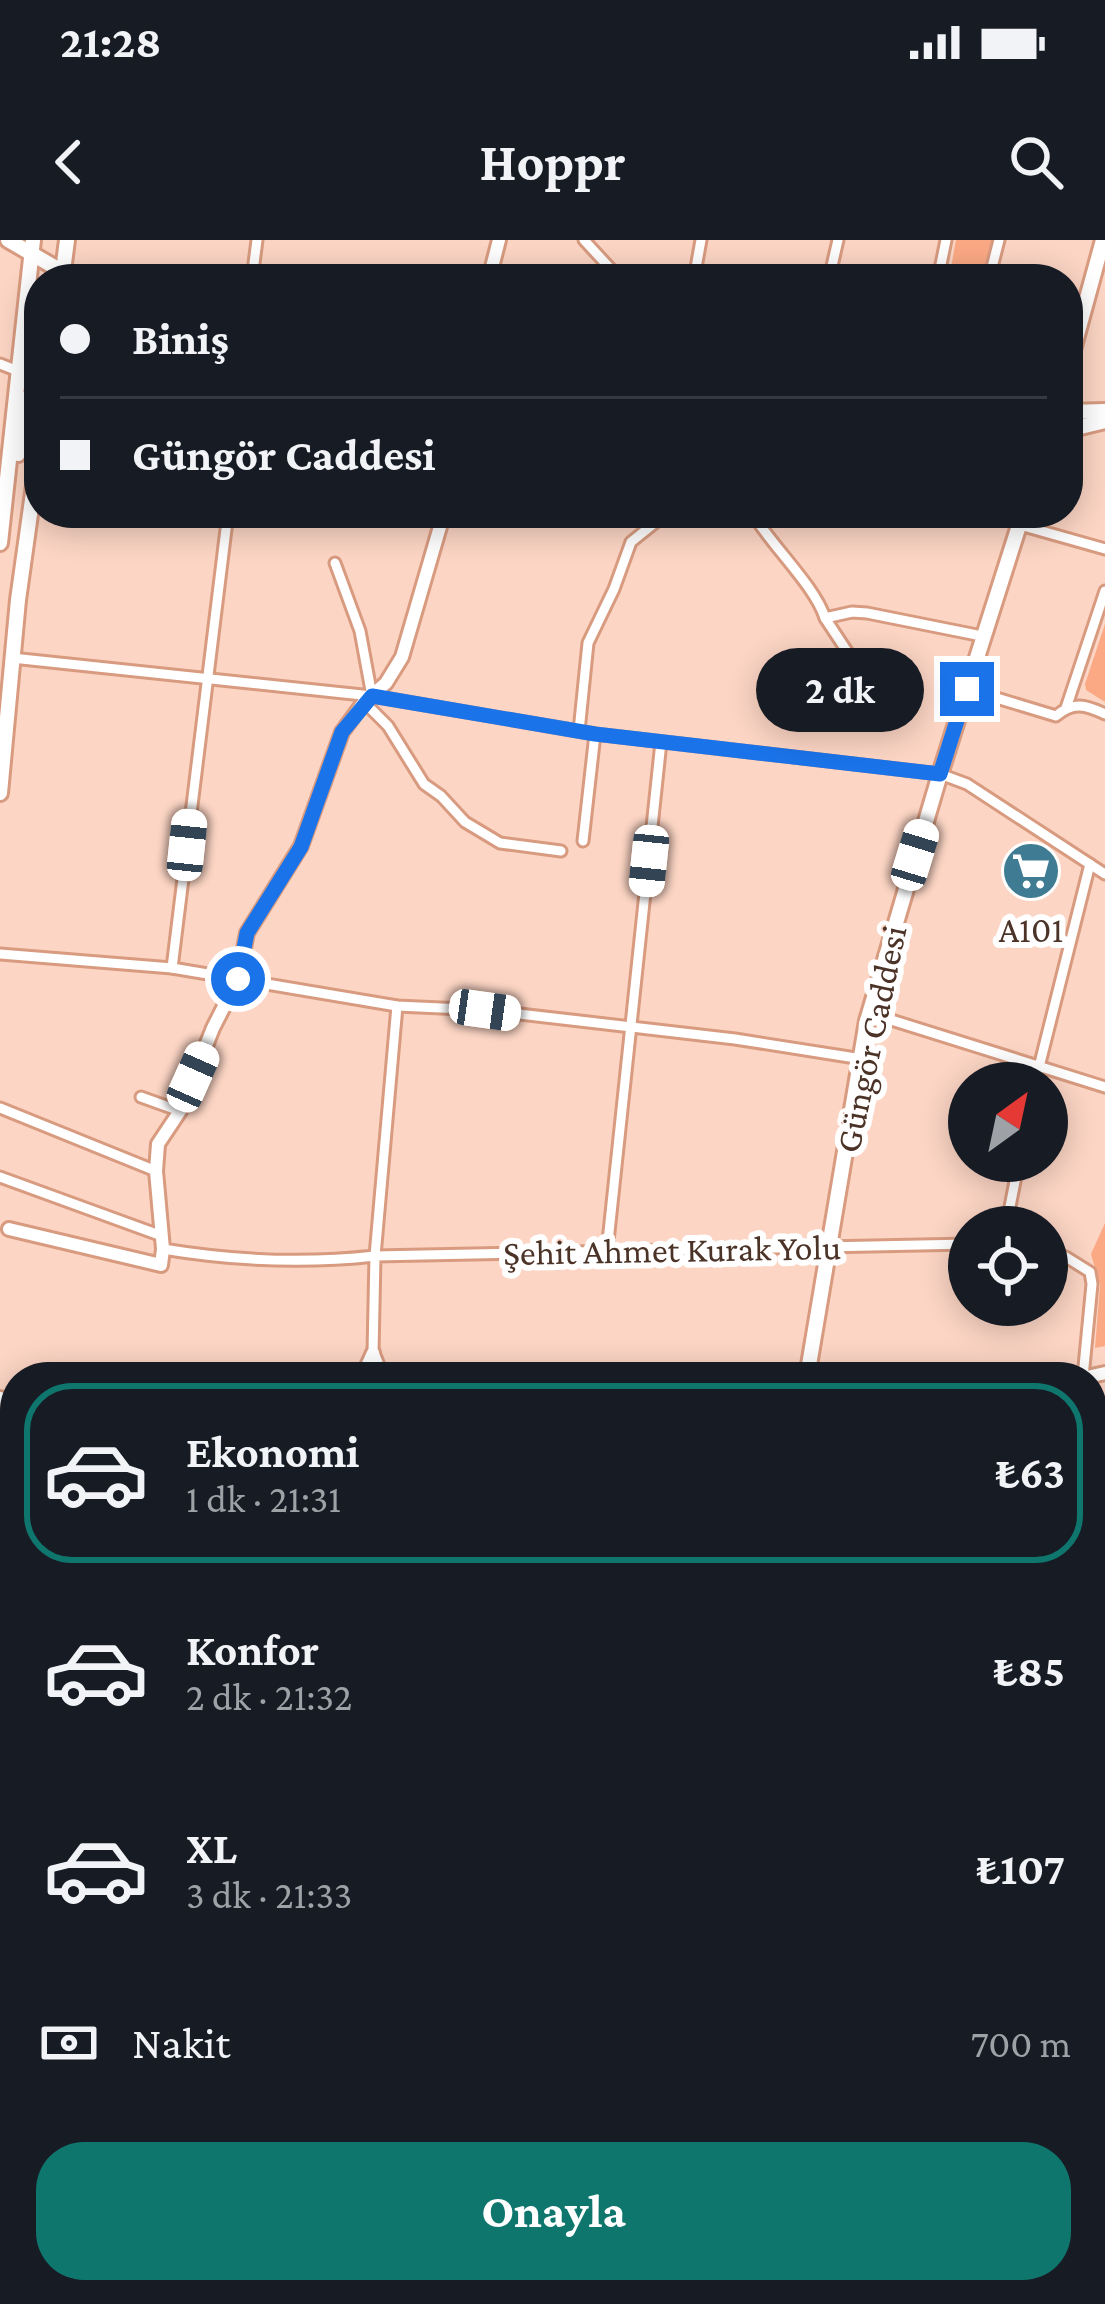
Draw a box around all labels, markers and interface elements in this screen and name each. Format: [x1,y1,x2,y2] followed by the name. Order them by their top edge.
[60,17,161,67] text: 21:28
[36,129,102,195] icon: back
[1003,129,1069,195] icon: search
[479,132,626,192] text: Hoppr
[132,314,229,364] text: Biniş
[132,430,436,480] text: Güngör Caddesi
[757,647,925,731] callout: 2 dk
[940,662,994,716] route end
[805,668,875,711] text: 2 dk
[165,807,209,883] car
[887,815,943,895] car
[627,823,671,899] car
[1000,840,1062,902] supermarket icon: A101
[999,910,1063,950] place label: A101
[827,922,915,1156] street label: Güngör Caddesi
[211,952,265,1006] route start
[447,987,523,1033] car
[162,1037,224,1117] car
[948,1062,1068,1182] north arrow
[948,1062,1068,1326] map controls
[948,1206,1068,1326] button: locate
[503,1227,841,1273] street label: Şehit Ahmet Kurak Yolu
[42,1419,150,1527] icon: car
[186,1427,359,1477] text: Ekonomi
[996,1448,1065,1498] text: ₺63
[186,1477,341,1520] text: 1 dk · 21:31
[42,1617,150,1725] icon: car
[186,1625,319,1675] text: Konfor
[994,1646,1065,1696] text: ₺85
[186,1675,352,1718] text: 2 dk · 21:32
[42,1815,150,1923] icon: car
[186,1823,237,1873] text: XL
[977,1844,1065,1894] text: ₺107
[186,1873,352,1916] text: 3 dk · 21:33
[36,2010,102,2076] icon: cash
[132,2018,230,2068] text: Nakit
[971,2022,1071,2065] text: 700 m
[36,2142,1071,2280] button: Onayla

